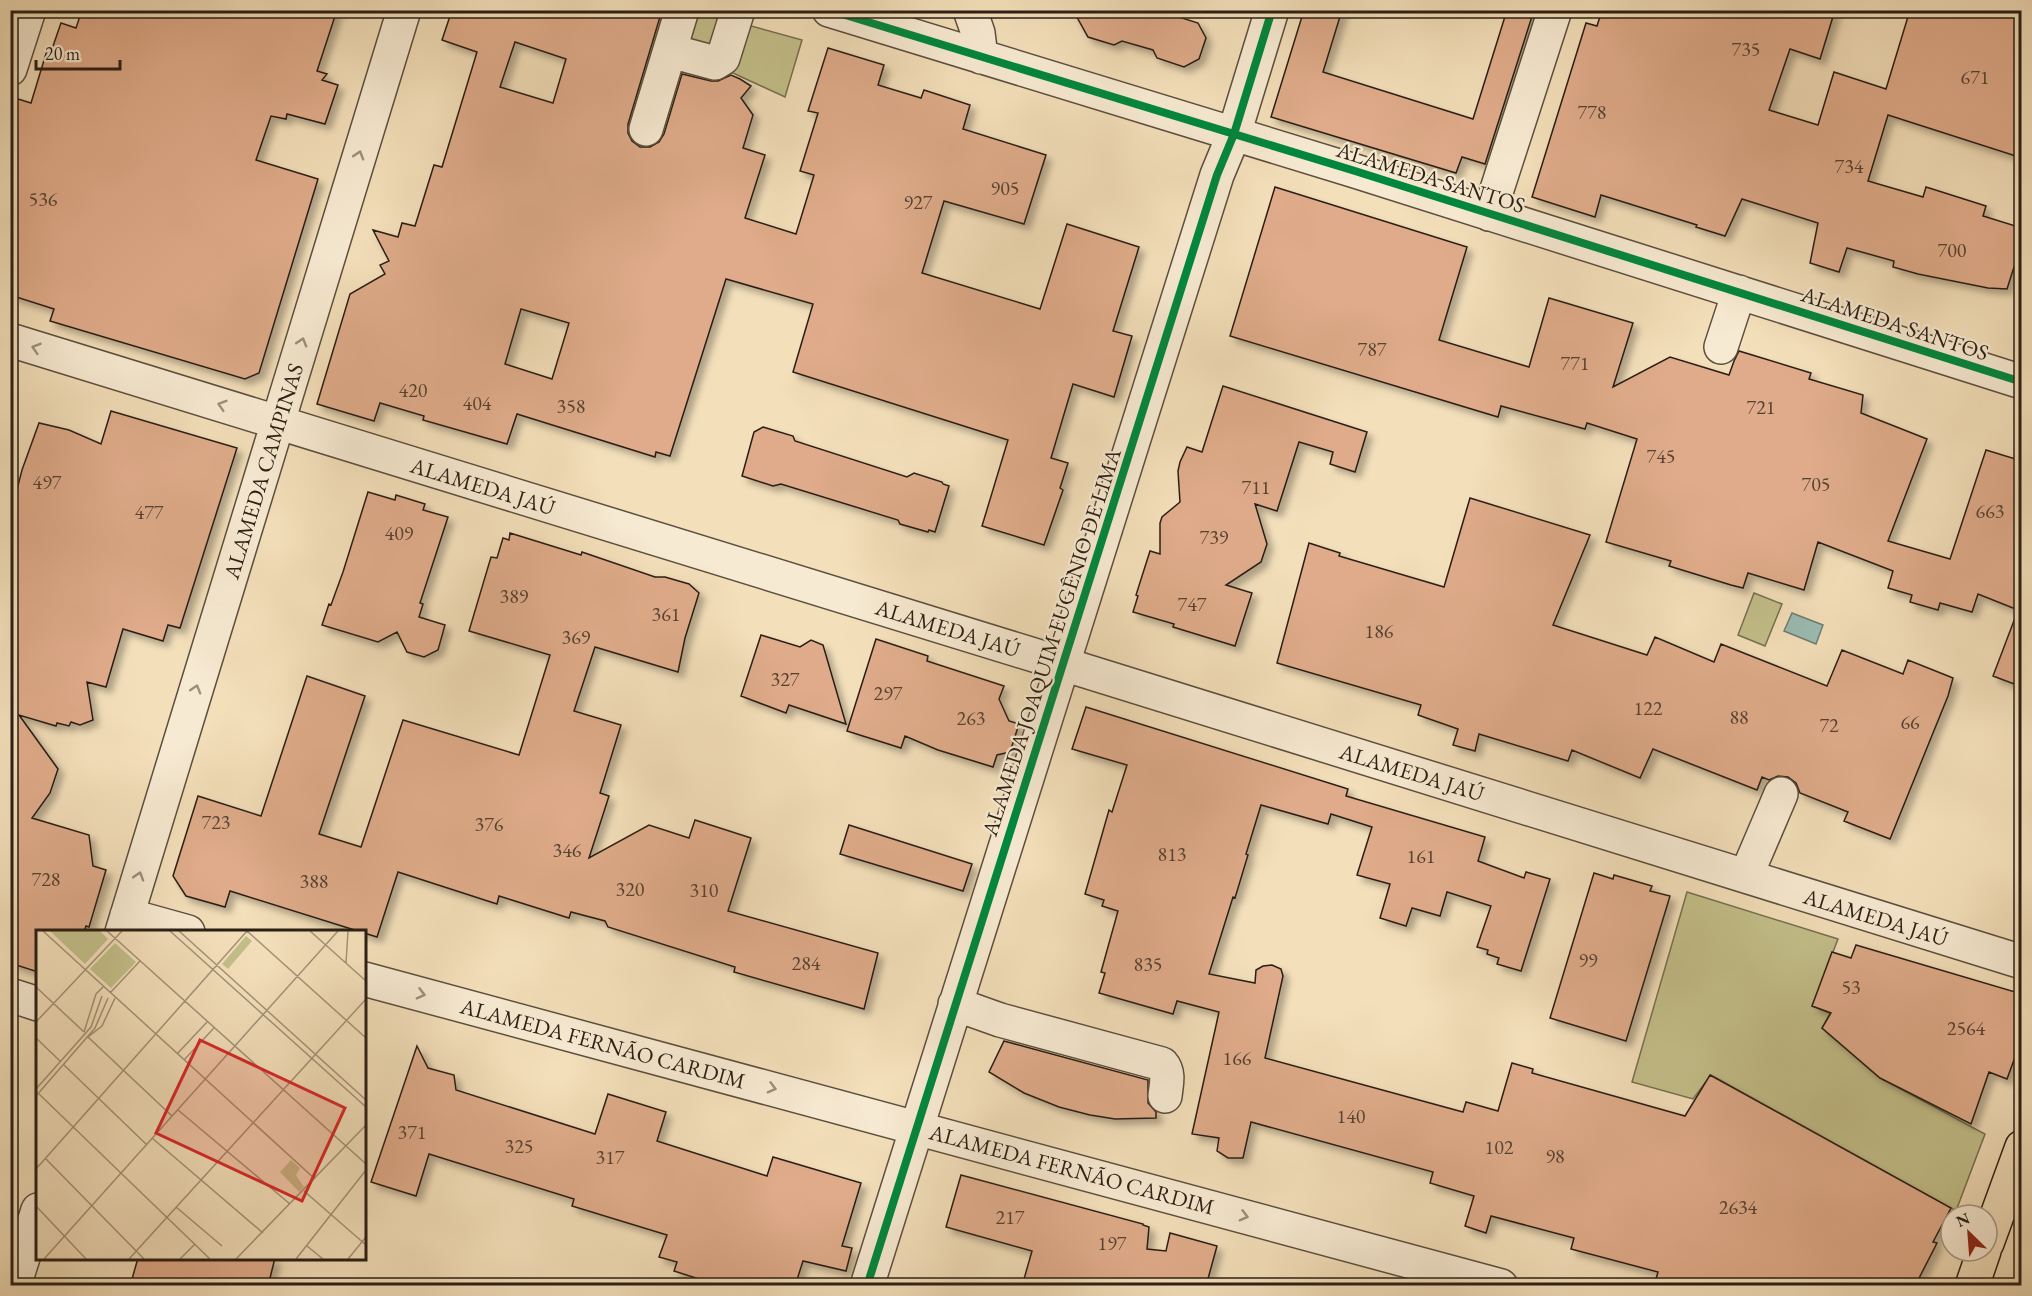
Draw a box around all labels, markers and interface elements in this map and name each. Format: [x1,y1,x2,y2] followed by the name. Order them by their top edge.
[36,33,120,71] scale bar
[1732,36,1760,62] house number: 735
[45,42,80,65] text: 20 m
[1961,64,1989,90] house number: 671
[1578,99,1606,125] house number: 778
[1332,135,1528,220] street label: ALAMEDA SANTOS
[352,150,364,161] one-way arrow
[1835,153,1864,179] house number: 734
[991,175,1019,201] house number: 905
[29,186,58,212] house number: 536
[904,189,933,215] house number: 927
[1938,237,1967,263] house number: 700
[1797,279,1992,367] street label: ALAMEDA SANTOS
[1358,336,1387,362] house number: 787
[295,337,308,348] one-way arrow
[31,343,42,355] one-way arrow
[1561,350,1589,376] house number: 771
[217,360,310,584] street label: ALAMEDA CAMPINAS
[399,377,428,403] house number: 420
[463,390,492,416] house number: 404
[557,393,585,419] house number: 358
[1747,394,1775,420] house number: 721
[217,400,228,413] one-way arrow
[1647,443,1675,469] house number: 745
[975,444,1128,841] street label: ALAMEDA JOAQUIM EUGÊNIO DE LIMA
[406,450,560,522] street label: ALAMEDA JAÚ
[33,469,62,495] house number: 497
[1802,471,1830,497] house number: 705
[1242,474,1270,500] house number: 711
[1976,498,2004,524] house number: 663
[135,499,164,525] house number: 477
[385,520,414,546] house number: 409
[1200,524,1229,550] house number: 739
[500,583,529,609] house number: 389
[1178,591,1207,617] house number: 747
[871,592,1025,664] street label: ALAMEDA JAÚ
[652,601,680,627] house number: 361
[1365,618,1394,644] house number: 186
[562,624,591,650] house number: 369
[771,666,800,692] house number: 327
[874,680,903,706] house number: 297
[189,684,201,695] one-way arrow
[1634,695,1663,721] house number: 122
[1729,704,1749,730] house number: 88
[957,705,985,731] house number: 263
[1900,709,1920,735] house number: 66
[1819,712,1839,738] house number: 72
[1335,736,1489,808] street label: ALAMEDA JAÚ
[202,809,230,835] house number: 723
[475,811,504,837] house number: 376
[553,837,582,863] house number: 346
[1158,841,1186,867] house number: 813
[1407,843,1435,869] house number: 161
[32,866,60,892] house number: 728
[300,868,328,894] house number: 388
[132,871,144,882] one-way arrow
[616,876,645,902] house number: 320
[690,877,719,903] house number: 310
[1799,881,1953,953] street label: ALAMEDA JAÚ
[36,930,366,1260] inset map
[1578,947,1598,973] house number: 99
[792,950,821,976] house number: 284
[1134,951,1162,977] house number: 835
[1841,974,1861,1000] house number: 53
[415,987,426,999] one-way arrow
[456,991,749,1096] street label: ALAMEDA FERNÃO CARDIM
[1947,1015,1986,1041] house number: 2564
[1223,1045,1252,1071] house number: 166
[766,1081,777,1093] one-way arrow
[1337,1103,1366,1129] house number: 140
[925,1117,1218,1222] street label: ALAMEDA FERNÃO CARDIM
[398,1119,426,1145] house number: 371
[505,1133,533,1159] house number: 325
[1485,1134,1514,1160] house number: 102
[1545,1143,1565,1169] house number: 98
[596,1144,625,1170] house number: 317
[1719,1194,1758,1220] house number: 2634
[1939,1203,1999,1263] north arrow
[996,1204,1025,1230] house number: 217
[1238,1208,1248,1221] one-way arrow
[1953,1208,1973,1232] text: N
[1098,1230,1127,1256] house number: 197

